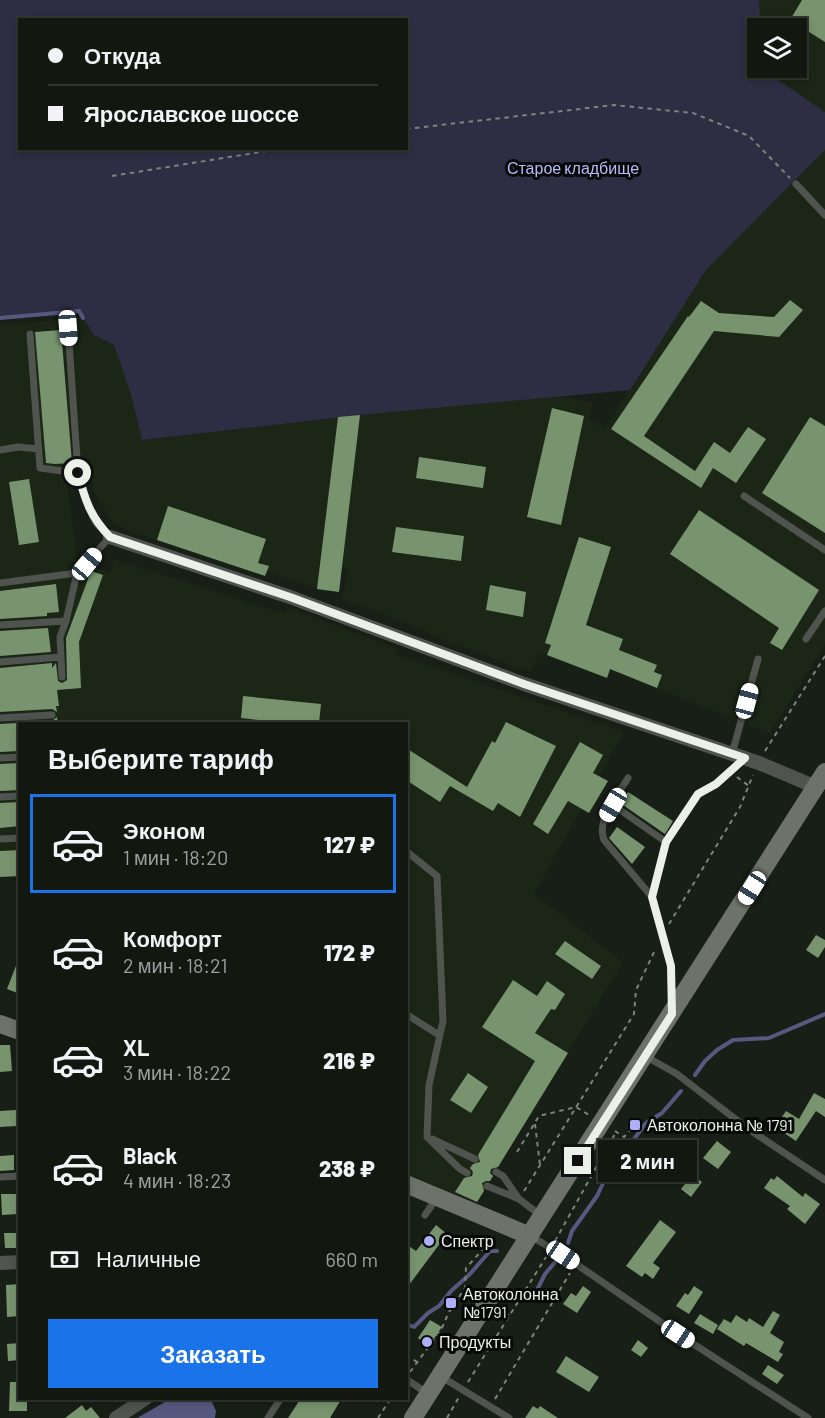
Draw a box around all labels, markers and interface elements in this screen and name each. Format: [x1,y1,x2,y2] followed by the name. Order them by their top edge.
[747,18,807,78] map controls
[747,18,807,78] button: layers
[84,42,161,68] text: Откуда
[84,100,299,126] text: Ярославское шоссе
[507,158,639,177] park label: Старое кладбище
[58,309,78,347] car
[64,459,91,486] route start
[69,544,105,584] car
[734,681,760,721] car
[48,742,274,774] text: Выберите тариф
[596,785,630,825] car
[51,817,105,871] icon: car
[123,817,206,843] text: Эконом
[324,831,375,857] text: 127 ₽
[123,845,228,869] text: 1 мин · 18:20
[735,868,769,908] car
[51,925,105,979] icon: car
[123,925,222,951] text: Комфорт
[324,939,375,965] text: 172 ₽
[123,953,228,977] text: 2 мин · 18:21
[51,1033,105,1087] icon: car
[123,1034,149,1060] text: XL
[323,1047,375,1073] text: 216 ₽
[123,1060,231,1084] text: 3 мин · 18:22
[647,1115,793,1134] place label: Автоколонна № 1791
[628,1118,642,1132] marker: Автоколонна № 1791
[599,1140,698,1182] callout: 2 мин
[51,1141,105,1195] icon: car
[123,1142,177,1168] text: Black
[564,1147,591,1174] route end
[620,1149,675,1173] text: 2 мин
[319,1155,375,1181] text: 238 ₽
[123,1168,231,1192] text: 4 мин · 18:23
[441,1231,494,1250] place label: Спектр
[422,1234,436,1248] marker: Спектр
[543,1237,583,1273] car
[48,1243,81,1276] icon: cash
[96,1245,201,1271] text: Наличные
[326,1247,378,1271] text: 660 m
[463,1284,559,1321] place label: Автоколонна №1791
[444,1296,458,1310] marker: Автоколонна №1791
[658,1317,698,1351] car
[48,1319,378,1388] button: Заказать
[439,1332,511,1351] place label: Продукты
[420,1335,434,1349] marker: Продукты

